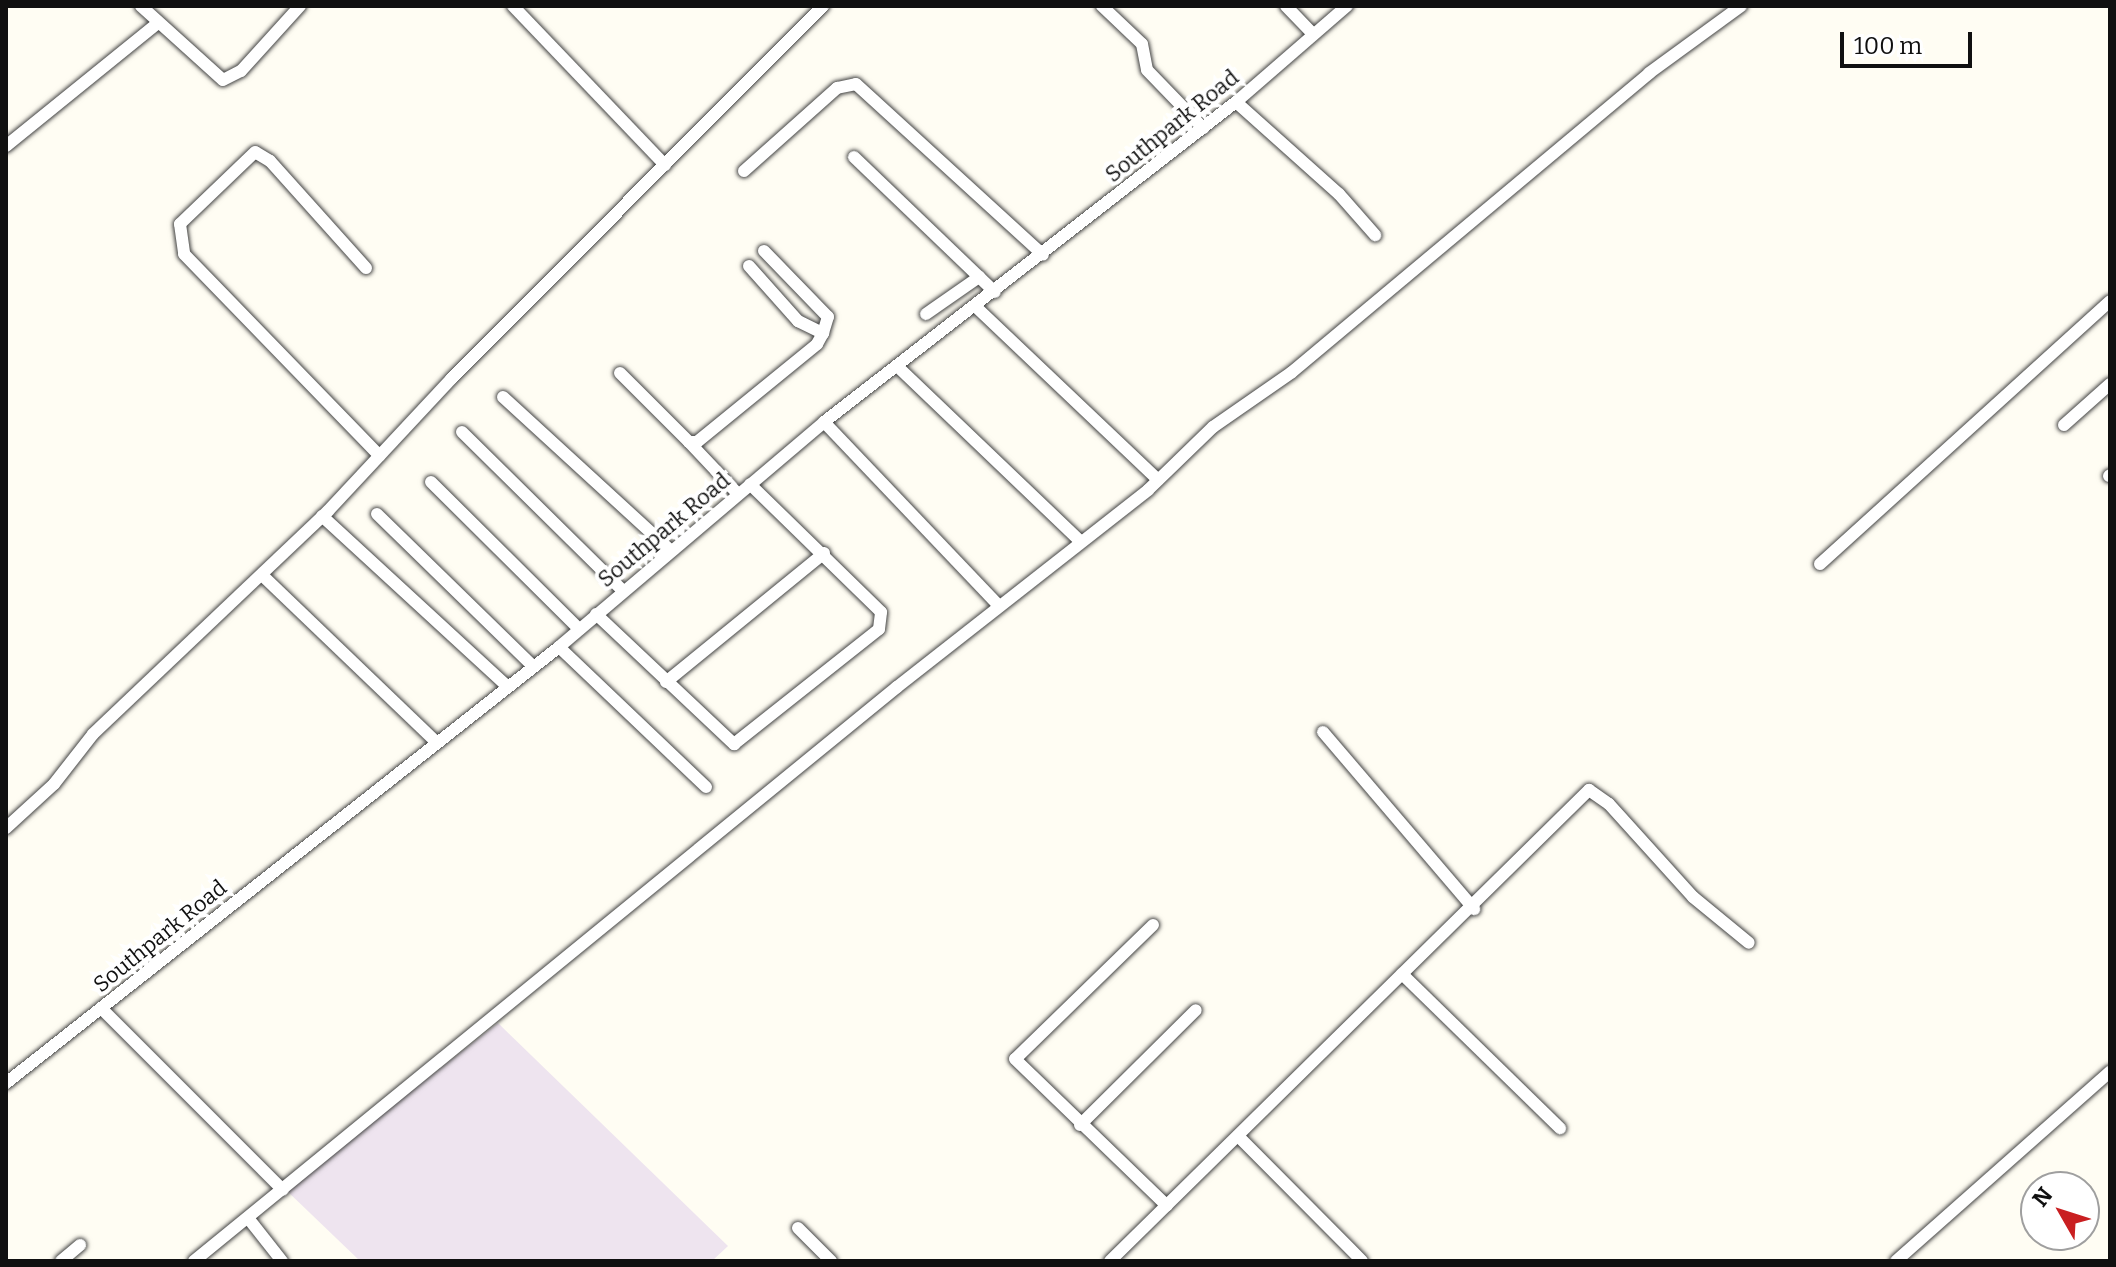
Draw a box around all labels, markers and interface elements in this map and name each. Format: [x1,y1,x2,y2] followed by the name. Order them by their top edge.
[1844,16,1976,66] scale bar
[1854,32,1922,60] text: 100 m
[1100,64,1244,188] street label: Southpark Road
[593,467,735,593] street label: Southpark Road
[88,874,232,998] street label: Southpark Road
[2020,1171,2100,1251] north arrow
[2027,1182,2058,1212] text: N

